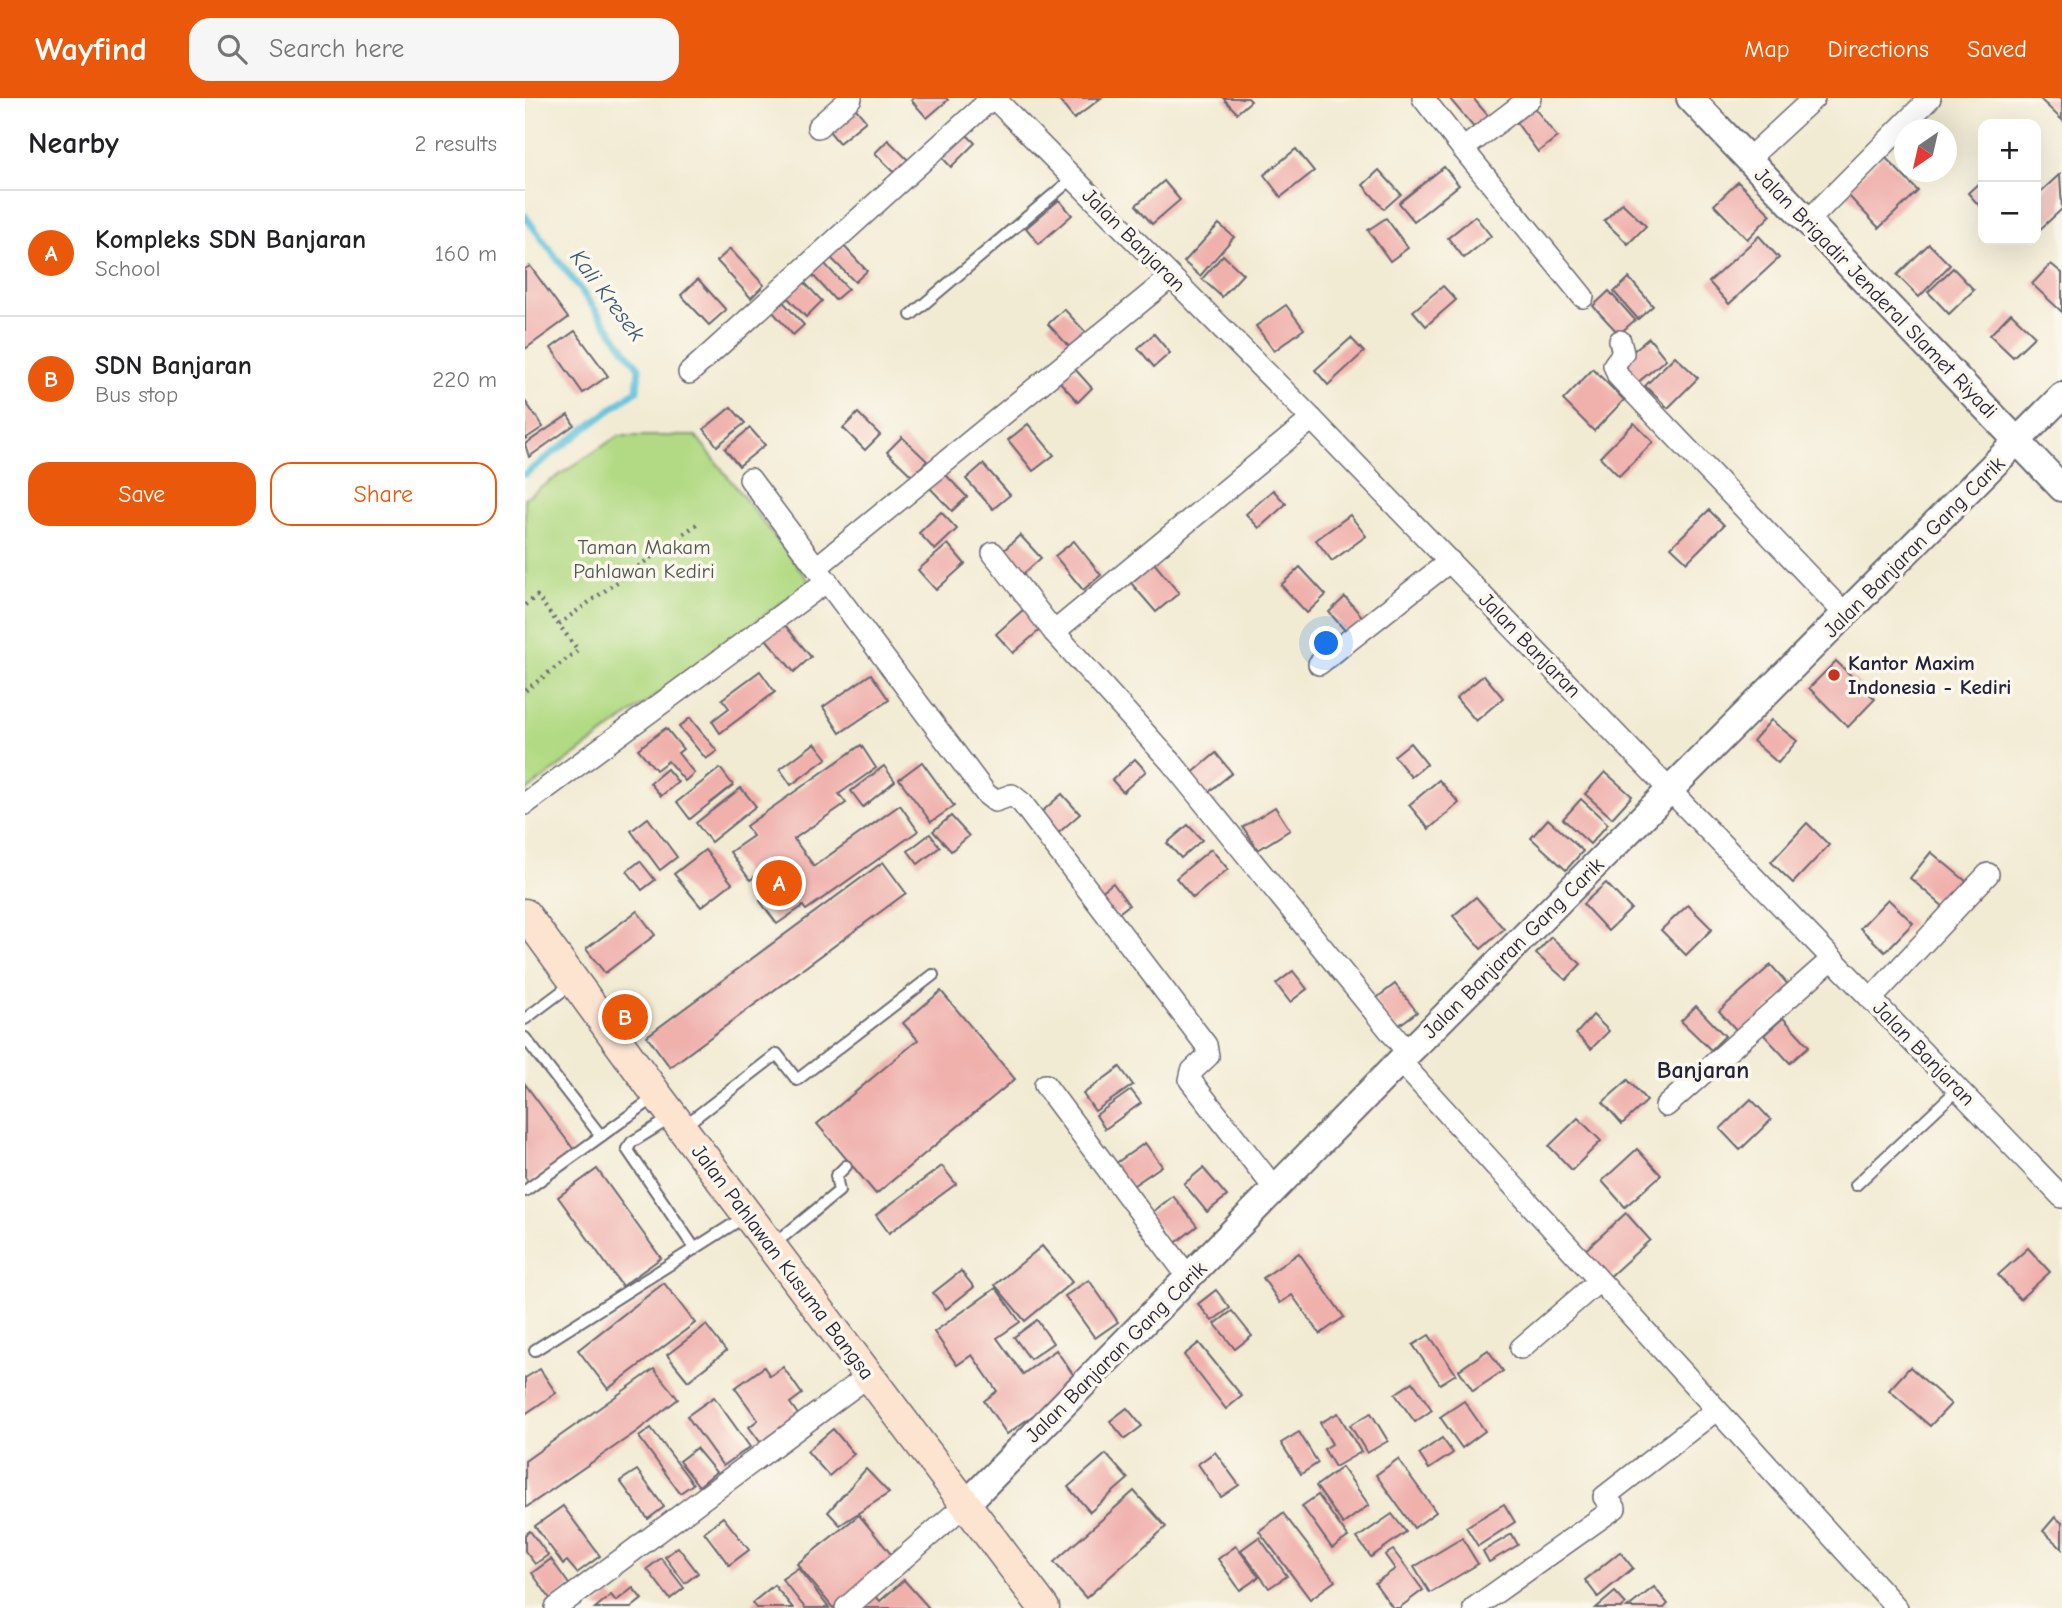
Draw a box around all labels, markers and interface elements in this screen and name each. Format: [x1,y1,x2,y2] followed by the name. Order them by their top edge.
[189,18,679,81] search box
[35,30,147,68] text: Wayfind
[213,30,251,68] icon: search
[269,34,404,64] text: Search here
[1744,35,1790,63] text: Map
[1828,35,1929,63] text: Directions
[1967,35,2027,63] text: Saved
[1894,119,1957,182] north arrow
[1978,119,2041,245] map controls
[1978,119,2041,182] button: +
[28,126,119,161] text: Nearby
[415,130,497,157] text: 2 results
[1750,163,2002,423] street label: Jalan Brigadir Jenderal Slamet Riyadi
[1978,182,2041,245] button: −
[1077,183,1191,297] street label: Jalan Banjaran
[95,225,366,255] text: Kompleks SDN Banjaran
[45,240,57,267] text: A
[435,240,497,267] text: 160 m
[564,244,651,347] water label: Kali Kresek
[95,255,160,282] text: School
[95,351,252,381] text: SDN Banjaran
[44,366,58,393] text: B
[432,366,497,393] text: 220 m
[95,381,178,408] text: Bus stop
[1819,452,2009,642] street label: Jalan Banjaran Gang Carik
[28,462,256,526] button: Save
[270,462,497,526] button: Share
[573,535,715,583] park label: Taman Makam Pahlawan Kediri
[1474,588,1586,702] street label: Jalan Banjaran
[1309,626,1343,660] your location
[1848,651,2011,699] place label: Kantor Maxim Indonesia - Kediri
[1826,667,1842,683] marker: Kantor Maxim Indonesia - Kediri
[1418,853,1608,1043] street label: Jalan Banjaran Gang Carik
[756,857,802,909] pin: A
[602,991,648,1043] pin: B
[1868,996,1980,1110] street label: Jalan Banjaran
[1657,1056,1749,1084] district label: Banjaran
[687,1140,879,1384] street label: Jalan Pahlawan Kusuma Bangsa
[1021,1257,1211,1447] street label: Jalan Banjaran Gang Carik

